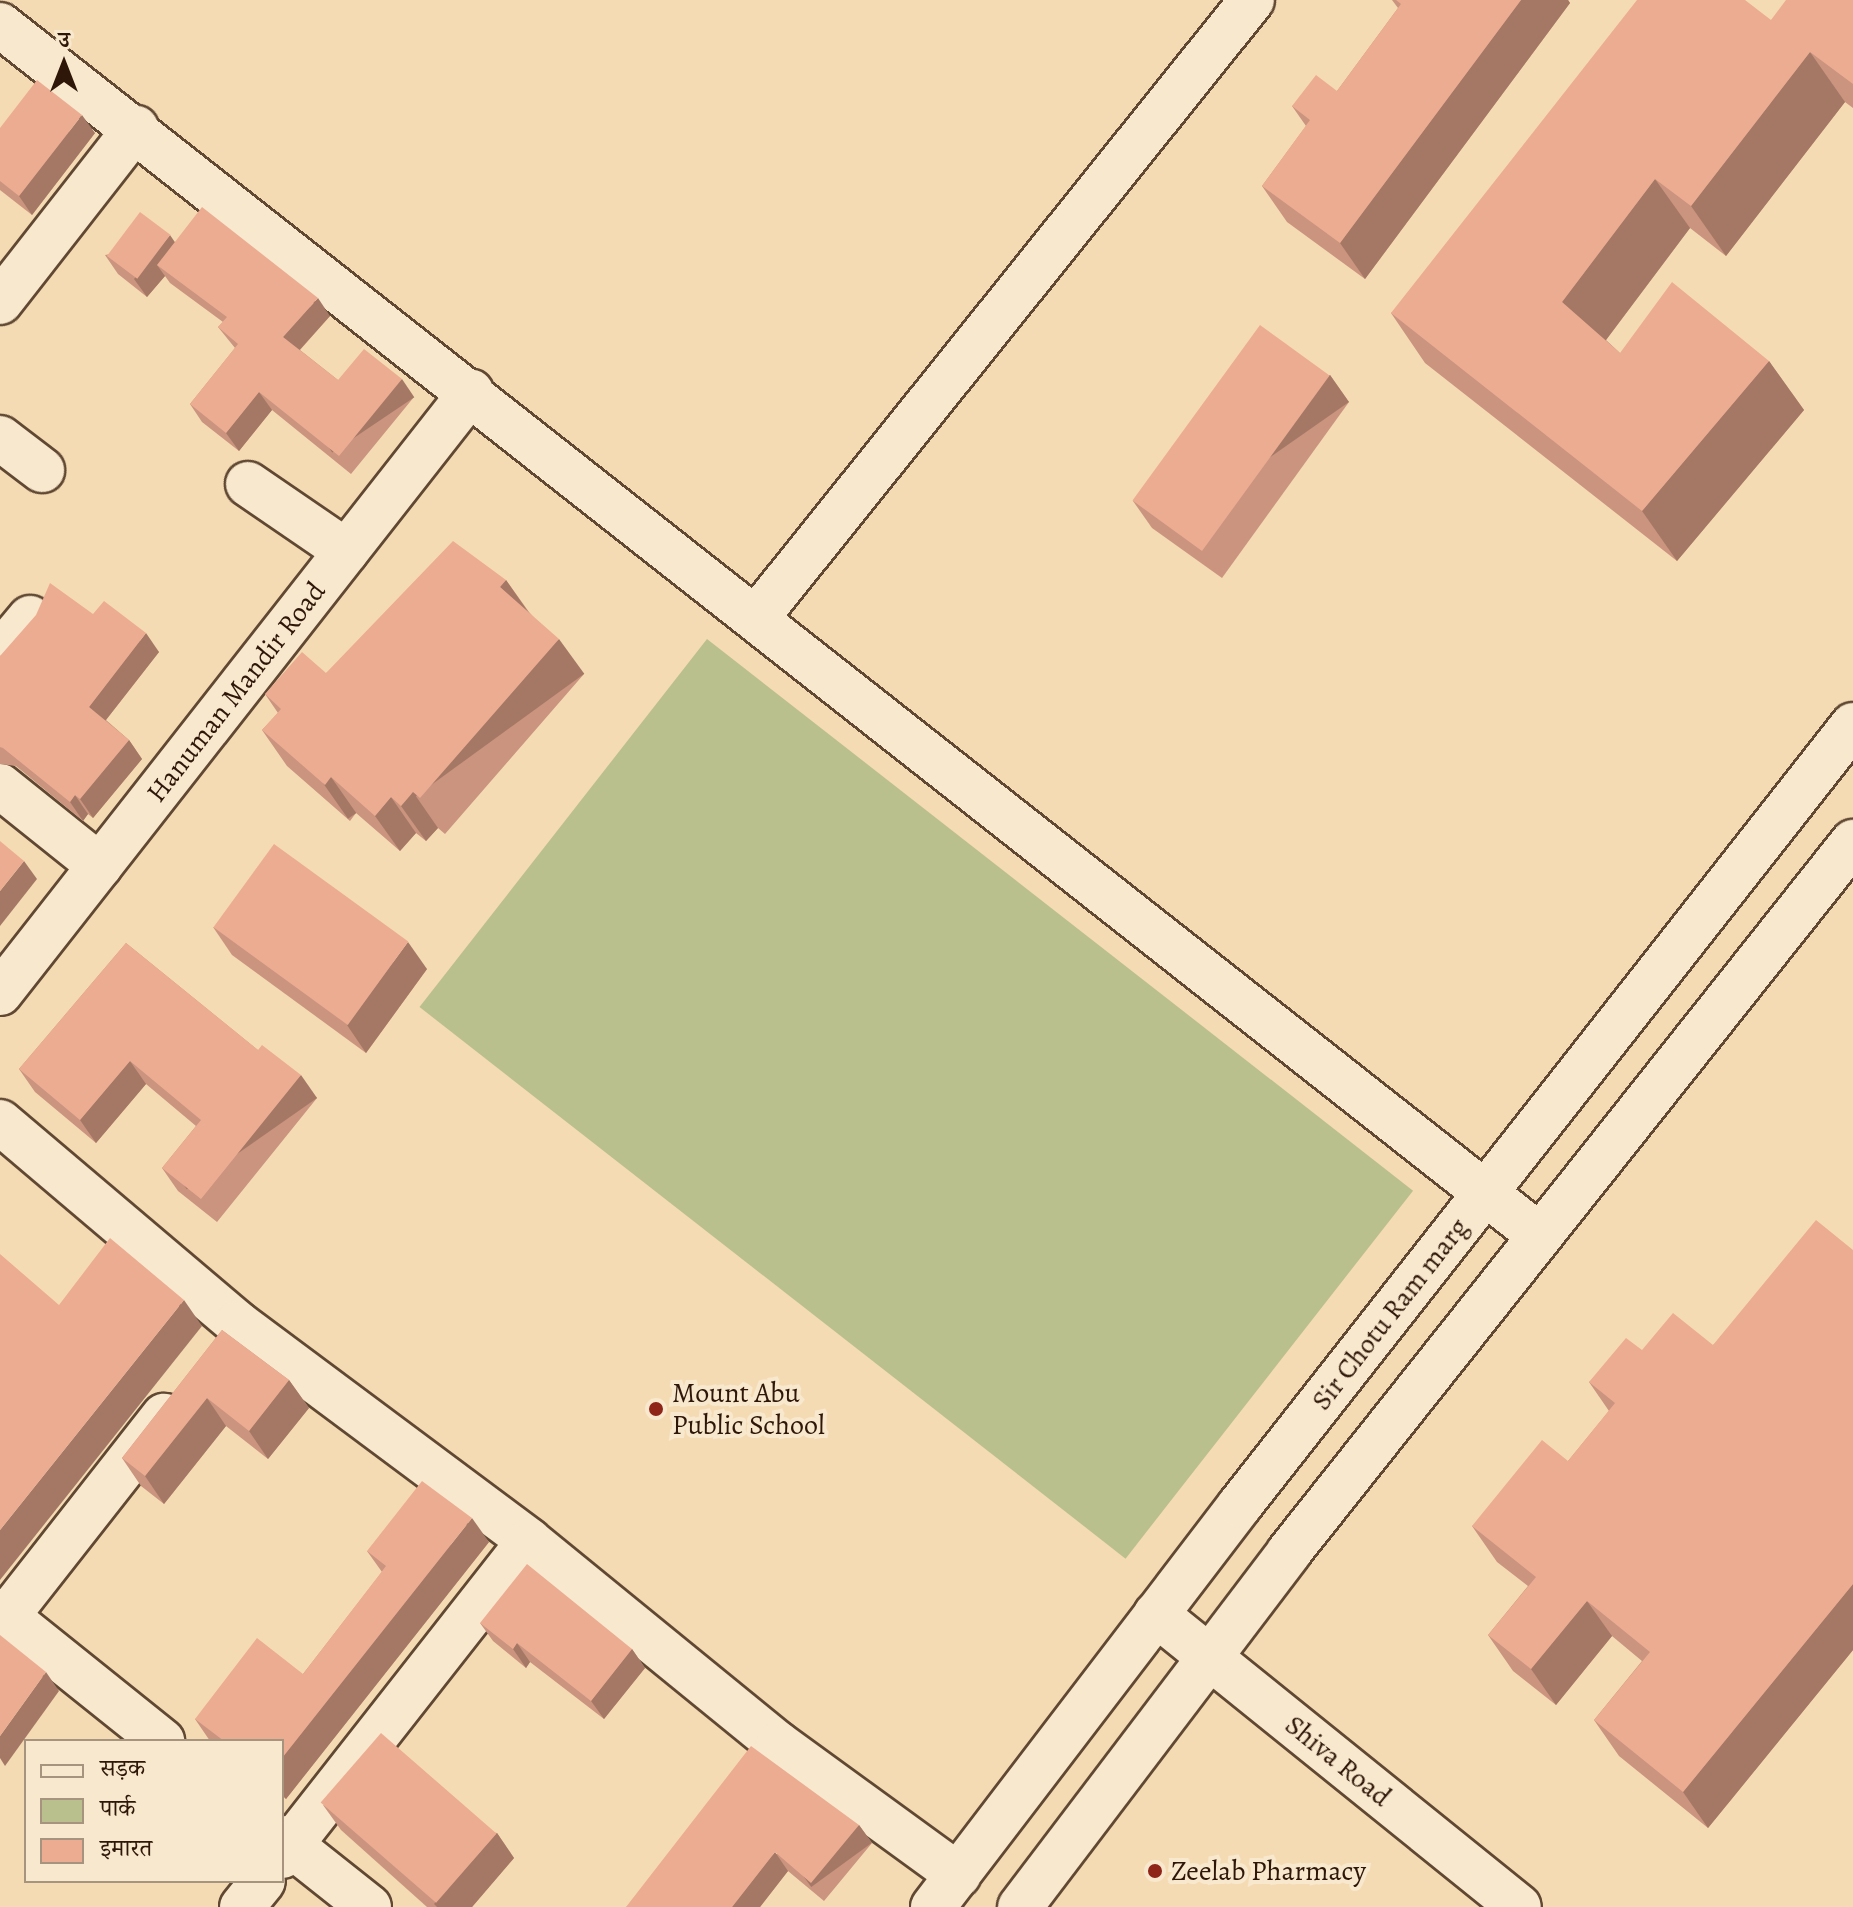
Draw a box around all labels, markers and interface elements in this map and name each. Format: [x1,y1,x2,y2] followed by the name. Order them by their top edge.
[24,24,104,104] north arrow
[58,25,70,55] text: उ
[139,575,333,809] street label: Hanuman Mandir Road
[1305,1211,1475,1417] street label: Sir Chotu Ram marg
[672,1376,825,1442] place label: Mount Abu Public School
[647,1400,665,1418] marker: Mount Abu Public School
[1278,1708,1398,1814] street label: Shiva Road
[24,1739,284,1883] legend
[100,1752,145,1784] text: सड़क
[100,1792,135,1824] text: पार्क
[100,1832,152,1864] text: इमारत
[1171,1854,1366,1888] place label: Zeelab Pharmacy
[1146,1862,1164,1880] marker: Zeelab Pharmacy

